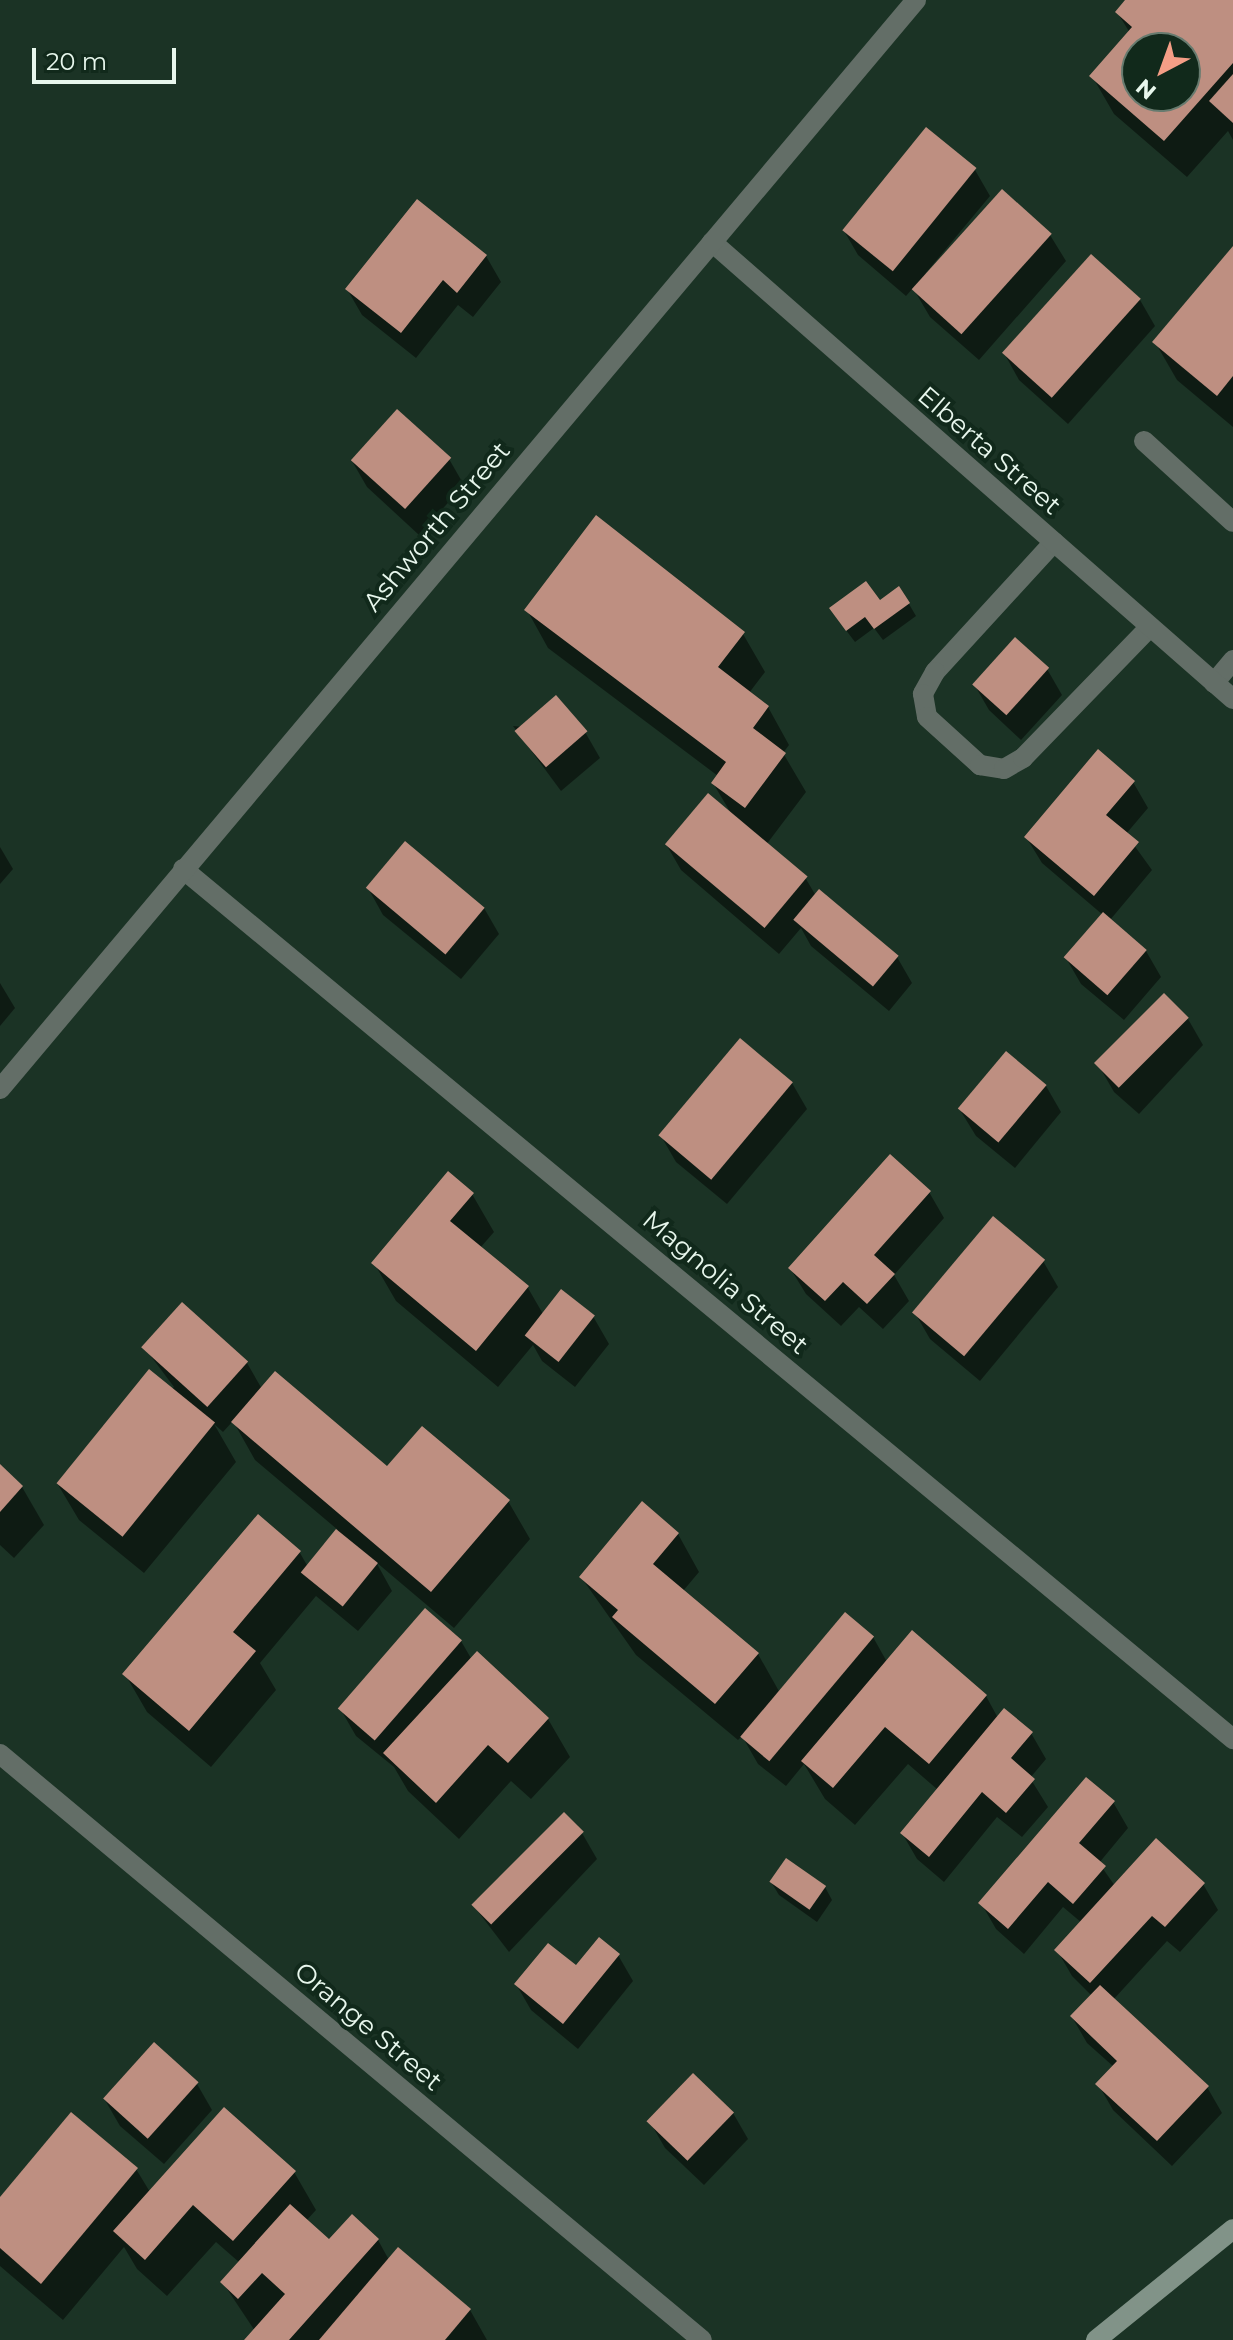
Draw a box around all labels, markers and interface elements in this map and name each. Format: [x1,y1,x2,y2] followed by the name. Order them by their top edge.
[36,32,180,82] scale bar
[1121,32,1201,112] north arrow
[46,47,107,76] text: 20 m
[1131,73,1162,105] text: N
[911,380,1067,522] street label: Elberta Street
[357,436,517,618] street label: Ashworth Street
[636,1205,814,1361] street label: Magnolia Street
[288,1956,448,2098] street label: Orange Street

